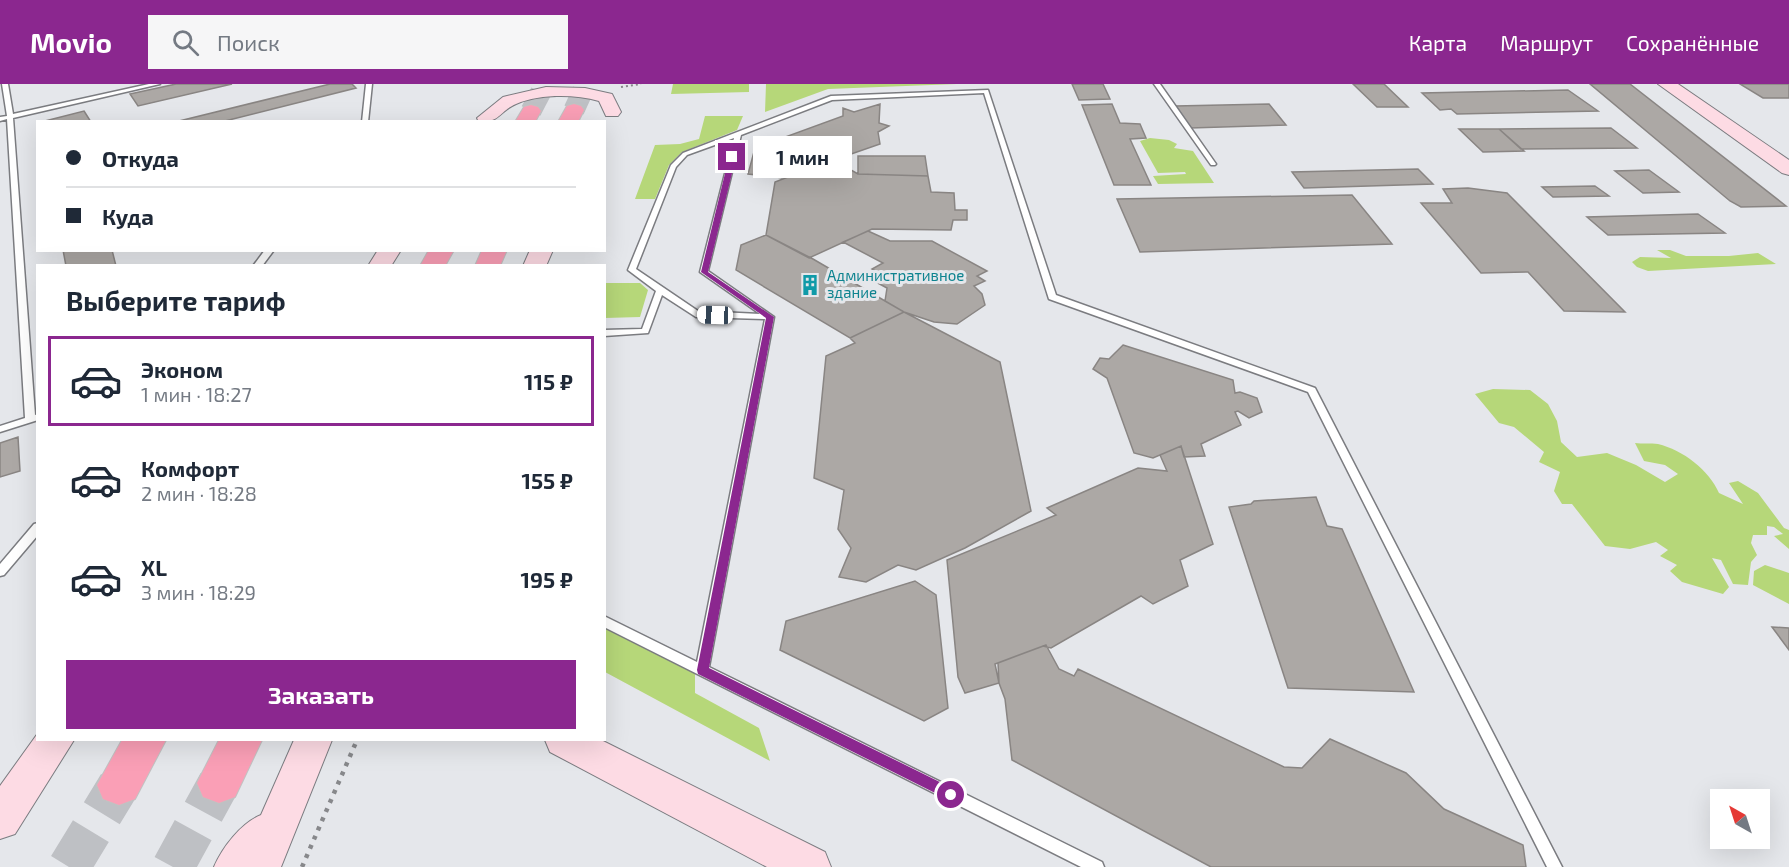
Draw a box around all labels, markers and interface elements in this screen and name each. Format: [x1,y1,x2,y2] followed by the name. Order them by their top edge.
[148,15,568,69] search box
[30,25,112,59] text: Movio
[169,26,202,59] icon: search
[217,29,280,55] text: Поиск
[1409,30,1467,55] text: Карта
[1500,30,1593,55] text: Маршрут
[1626,30,1759,55] text: Сохранённые
[753,136,852,178] callout: 1 мин
[718,143,745,170] route end
[102,145,179,171] text: Откуда
[776,145,829,169] text: 1 мин
[102,203,154,229] text: Куда
[827,266,964,301] place label: Административное здание
[798,273,822,297] building icon: Административное здание
[66,284,286,316] text: Выберите тариф
[697,305,733,325] car
[69,354,123,408] icon: car
[141,356,223,382] text: Эконом
[524,368,573,394] text: 115 ₽
[141,382,252,406] text: 1 мин · 18:27
[69,453,123,507] icon: car
[141,455,239,481] text: Комфорт
[521,467,573,493] text: 155 ₽
[141,481,257,505] text: 2 мин · 18:28
[69,552,123,606] icon: car
[141,554,167,580] text: XL
[521,566,573,592] text: 195 ₽
[141,580,256,604] text: 3 мин · 18:29
[66,660,576,729] button: Заказать
[937,781,964,808] route start
[1710,789,1770,849] north arrow
[1710,789,1770,849] map controls

